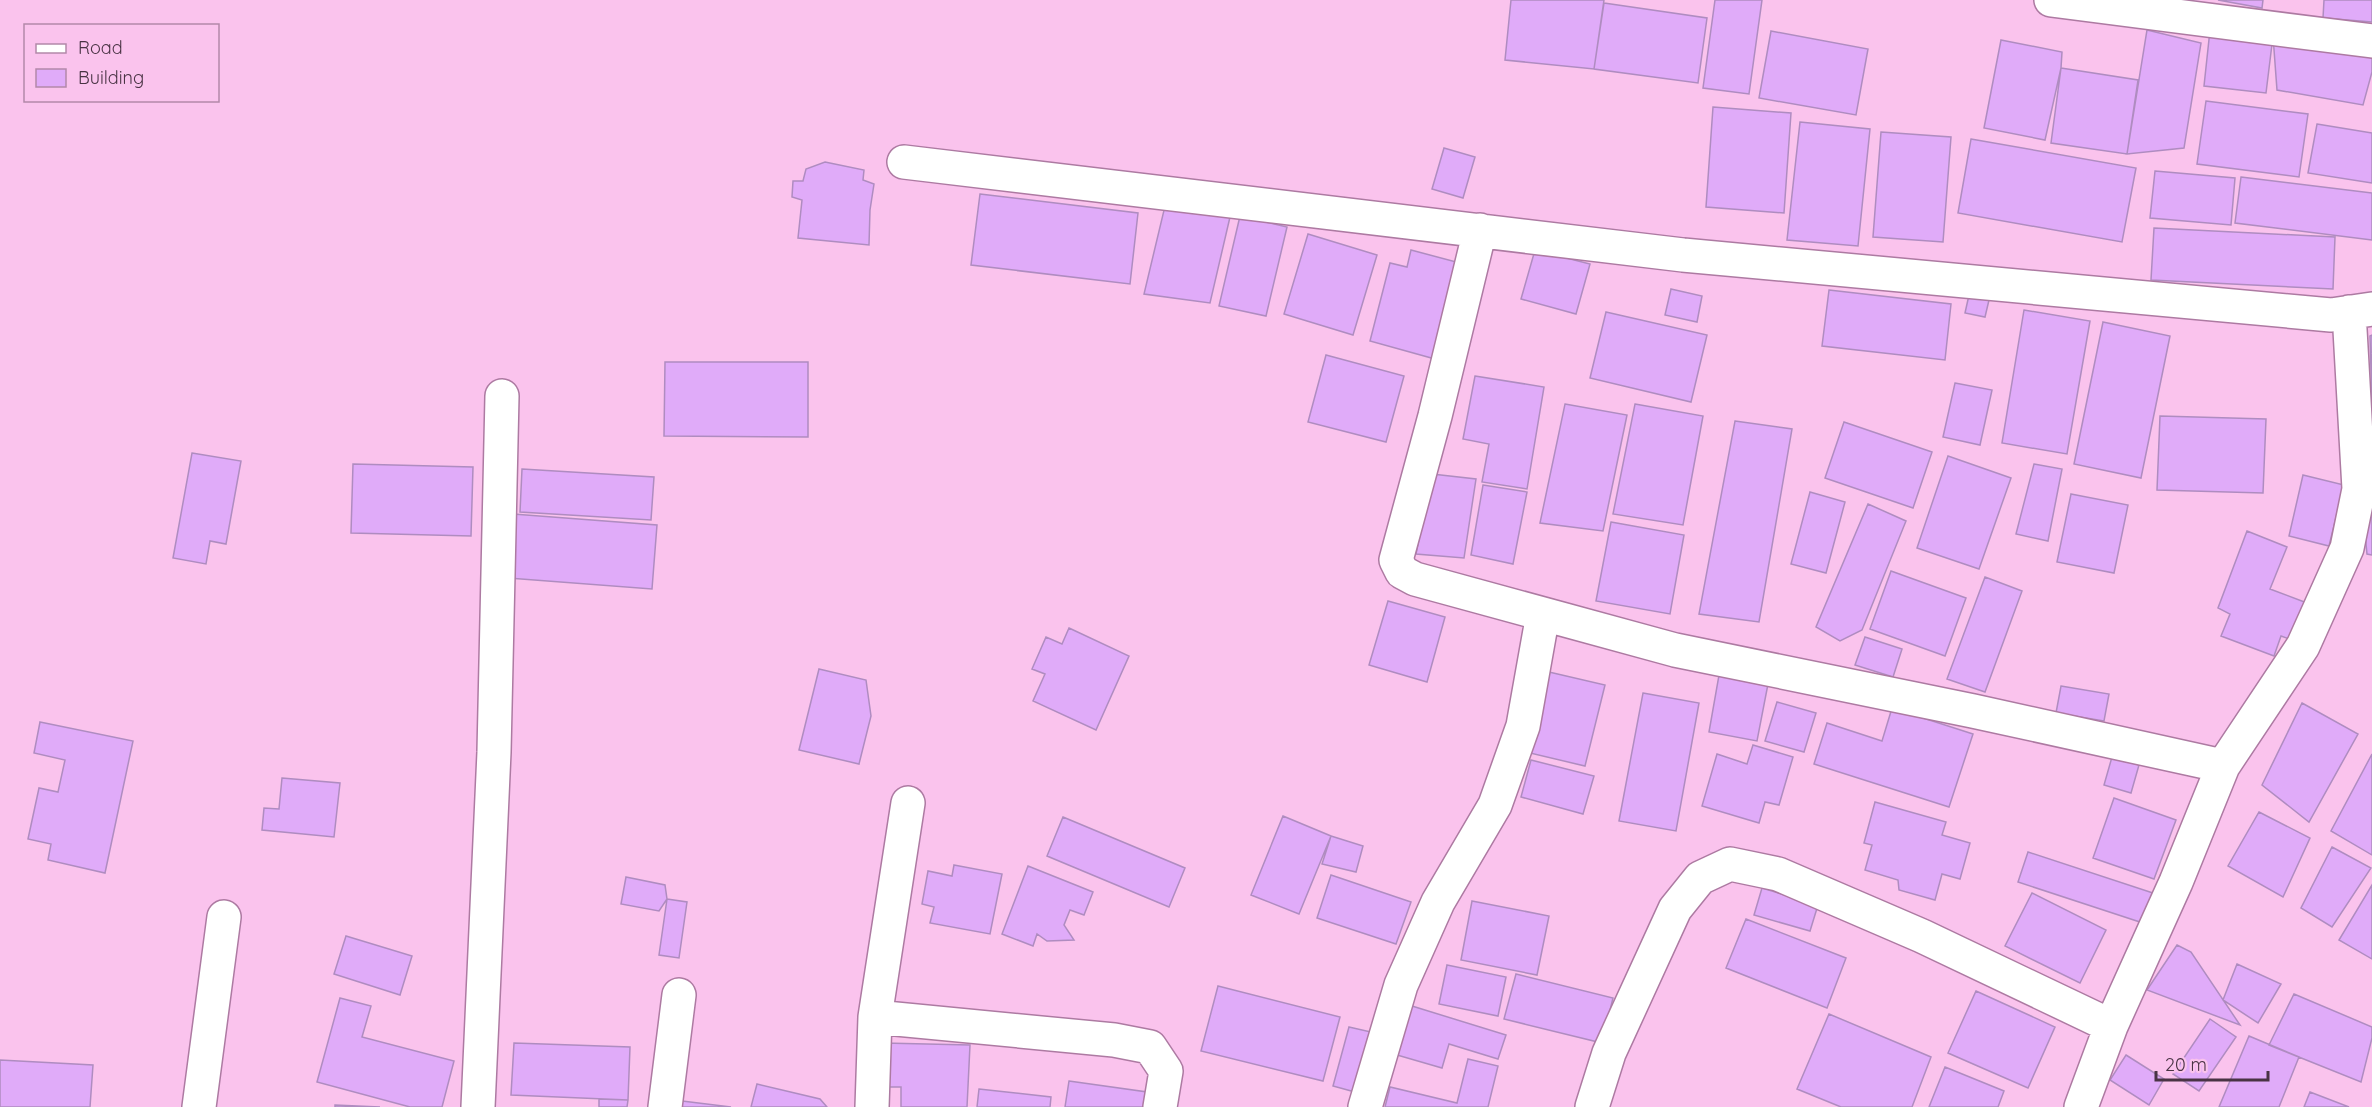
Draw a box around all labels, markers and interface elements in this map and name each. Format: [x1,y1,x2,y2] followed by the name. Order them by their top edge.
[24,24,219,102] legend
[78,36,123,59] text: Road
[78,66,144,89] text: Building
[2156,1044,2268,1082] scale bar
[2165,1053,2207,1076] text: 20 m

